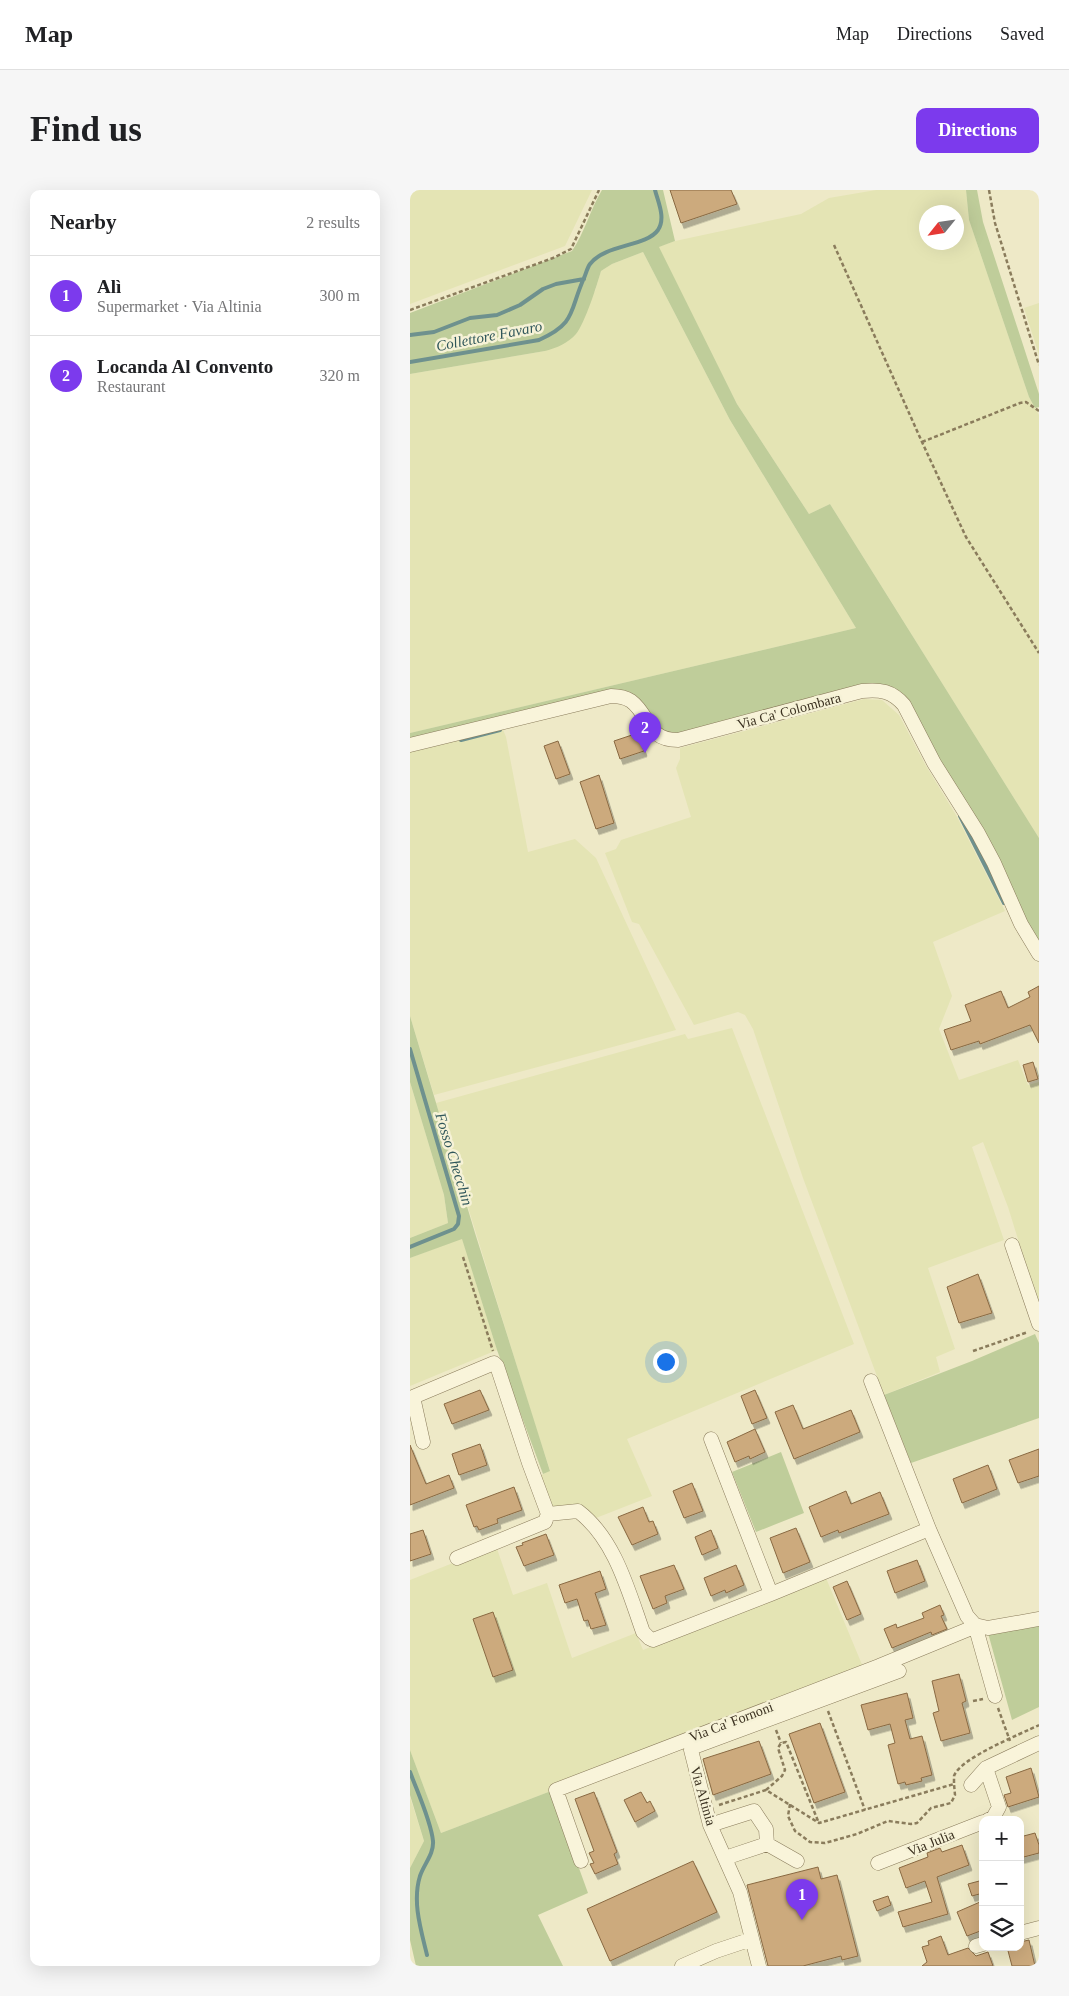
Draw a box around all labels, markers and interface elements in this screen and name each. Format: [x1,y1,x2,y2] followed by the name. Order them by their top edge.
[25,21,73,47] text: Map
[836,24,869,44] text: Map
[897,24,972,44] text: Directions
[1000,24,1044,44] text: Saved
[916,108,1039,153] button: Directions
[30,110,142,149] text: Find us
[919,205,964,250] north arrow
[50,210,117,234] text: Nearby
[306,214,360,231] text: 2 results
[97,276,121,297] text: Alì
[62,287,70,304] text: 1
[320,287,360,304] text: 300 m
[97,298,261,315] text: Supermarket · Via Altinia
[435,318,544,354] water label: Collettore Favaro
[97,356,273,377] text: Locanda Al Convento
[62,367,70,384] text: 2
[320,367,360,384] text: 320 m
[97,378,165,395] text: Restaurant
[736,690,843,732] street label: Via Ca' Colombara
[629,712,661,753] pin: 2
[432,1110,476,1207] water label: Fosso Checchin
[653,1349,679,1375] your location
[687,1699,775,1745] street label: Via Ca' Fornoni
[687,1765,719,1828] street label: Via Altinia
[979,1816,1024,1951] map controls
[979,1816,1024,1861] button: +
[905,1827,957,1859] street label: Via Julia
[979,1861,1024,1906] button: −
[786,1879,818,1920] pin: 1
[979,1906,1024,1951] button: layers

